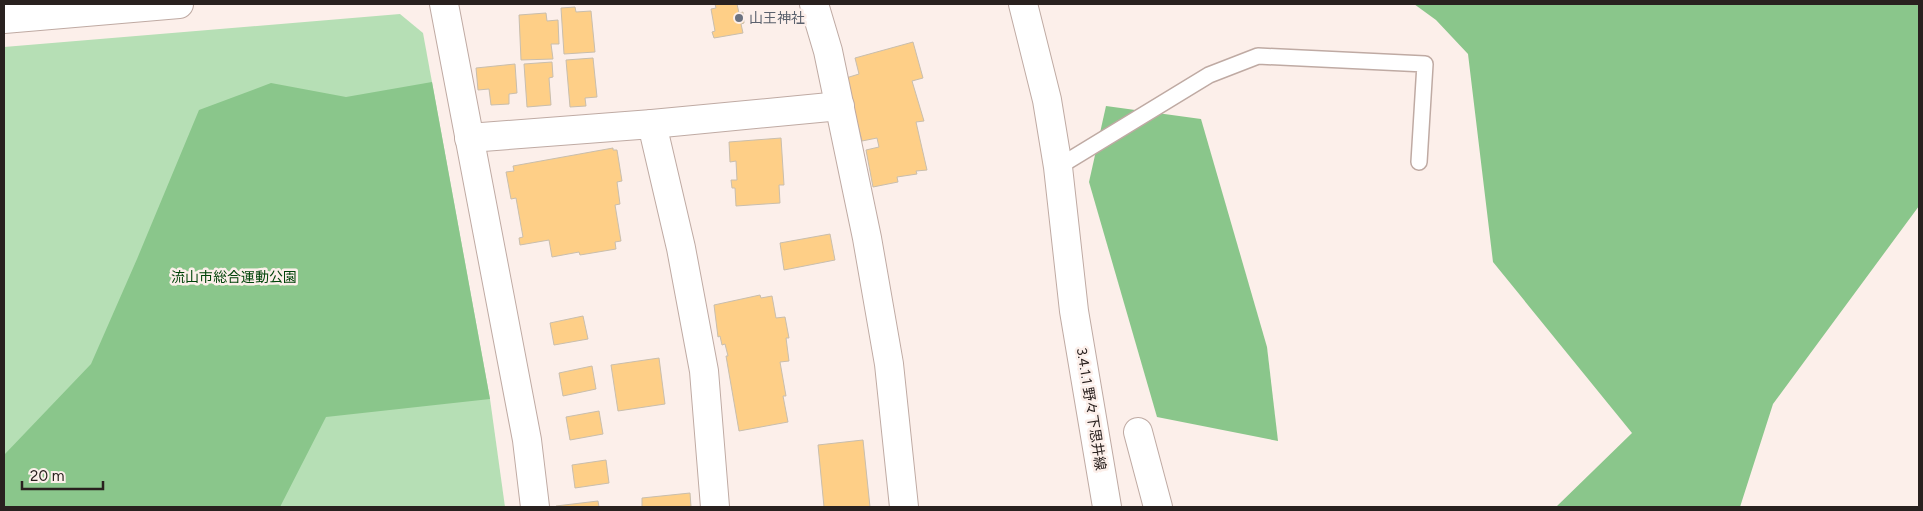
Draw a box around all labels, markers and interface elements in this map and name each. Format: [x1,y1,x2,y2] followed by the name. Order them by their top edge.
[749,10,805,27] place label: 山王神社
[733,12,745,24] marker: 山王神社
[171,269,297,286] park label: 流山市総合運動公園
[1073,346,1109,472] street label: 3.4.1.1 野々下思井線
[22,458,104,490] scale bar
[30,467,64,485] text: 20 m

